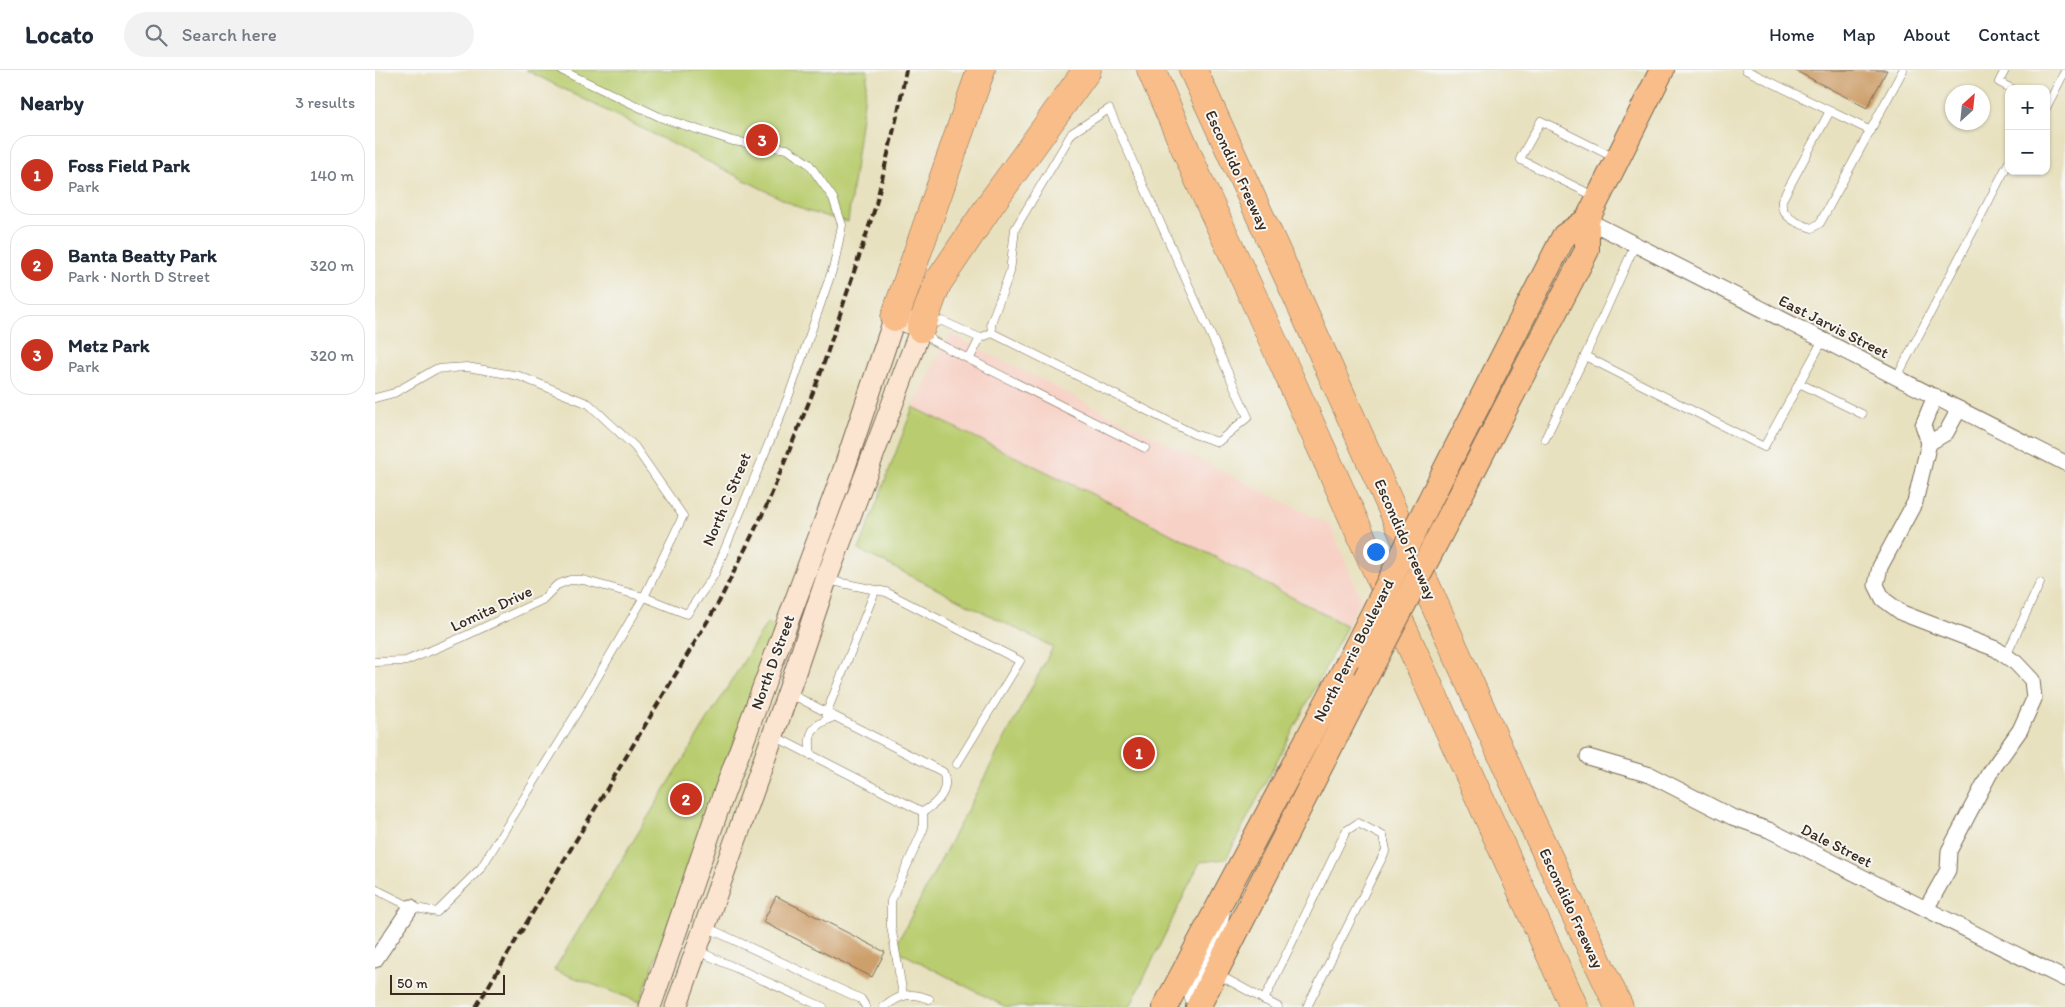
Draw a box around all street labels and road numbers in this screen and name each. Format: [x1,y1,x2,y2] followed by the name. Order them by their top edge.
[1201,107,1274,234] street label: Escondido Freeway
[1776,291,1892,362] street label: East Jarvis Street
[698,450,755,549] street label: North C Street
[1370,476,1441,603] street label: Escondido Freeway
[1309,575,1398,725] street label: North Perris Boulevard
[447,581,535,636] street label: Lomita Drive
[747,612,798,712] street label: North D Street
[1798,819,1876,871] street label: Dale Street
[1535,845,1608,972] street label: Escondido Freeway

